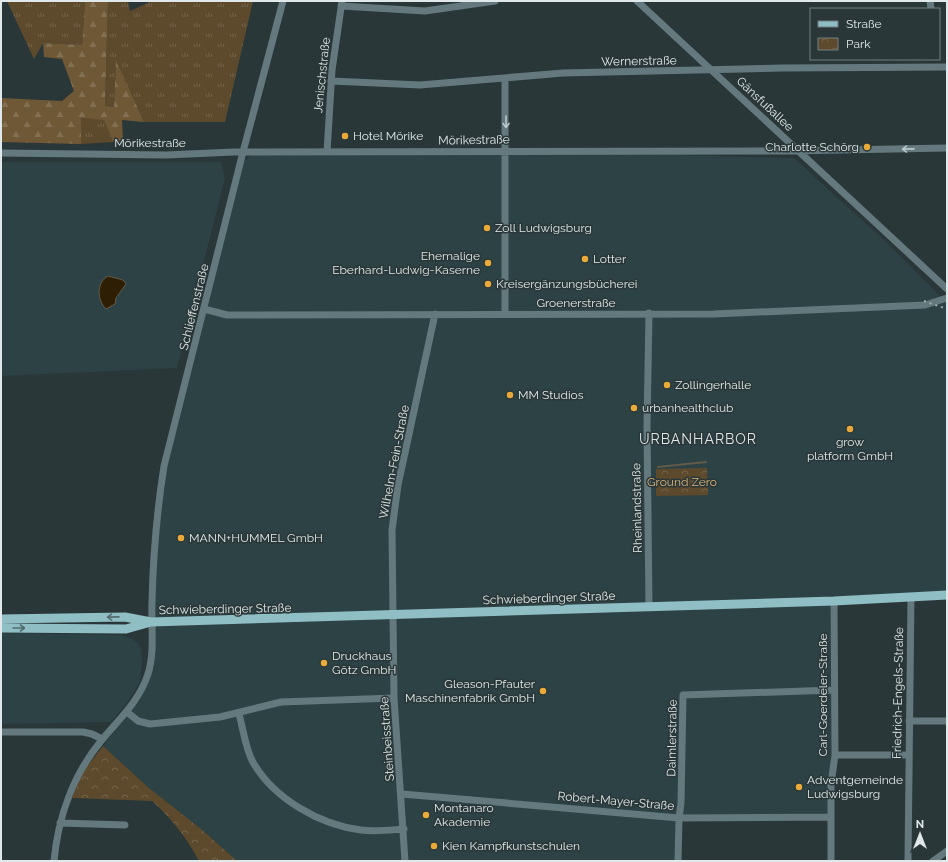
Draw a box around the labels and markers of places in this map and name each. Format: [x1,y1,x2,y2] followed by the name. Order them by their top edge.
[353,129,423,143] place label: Hotel Mörike
[340,131,350,141] marker: Hotel Mörike
[765,140,859,154] place label: Charlotte Schörg
[862,142,872,152] marker: Charlotte Schörg
[495,221,592,235] place label: Zoll Ludwigsburg
[482,223,492,233] marker: Zoll Ludwigsburg
[332,249,480,277] place label: Ehemalige Eberhard-Ludwig-Kaserne
[593,252,627,266] place label: Lotter
[580,254,590,264] marker: Lotter
[483,258,493,268] marker: Ehemalige Eberhard-Ludwig-Kaserne
[496,277,637,291] place label: Kreisergänzungsbücherei
[483,279,493,289] marker: Kreisergänzungsbücherei
[675,378,751,392] place label: Zollingerhalle
[662,380,672,390] marker: Zollingerhalle
[518,388,584,402] place label: MM Studios
[505,390,515,400] marker: MM Studios
[642,401,734,415] place label: urbanhealthclub
[629,403,639,413] marker: urbanhealthclub
[845,424,855,434] marker: grow platform GmbH
[807,435,893,463] place label: grow platform GmbH
[189,531,323,545] place label: MANN+HUMMEL GmbH
[176,533,186,543] marker: MANN+HUMMEL GmbH
[332,649,396,677] place label: Druckhaus Götz GmbH
[319,658,329,668] marker: Druckhaus Götz GmbH
[405,677,536,705] place label: Gleason-Pfauter Maschinenfabrik GmbH
[538,686,548,696] marker: Gleason-Pfauter Maschinenfabrik GmbH
[807,773,903,801] place label: Adventgemeinde Ludwigsburg
[794,782,804,792] marker: Adventgemeinde Ludwigsburg
[434,801,494,829] place label: Montanaro Akademie
[421,810,431,820] marker: Montanaro Akademie
[442,839,580,853] place label: Kien Kampfkunstschulen
[429,841,439,851] marker: Kien Kampfkunstschulen

